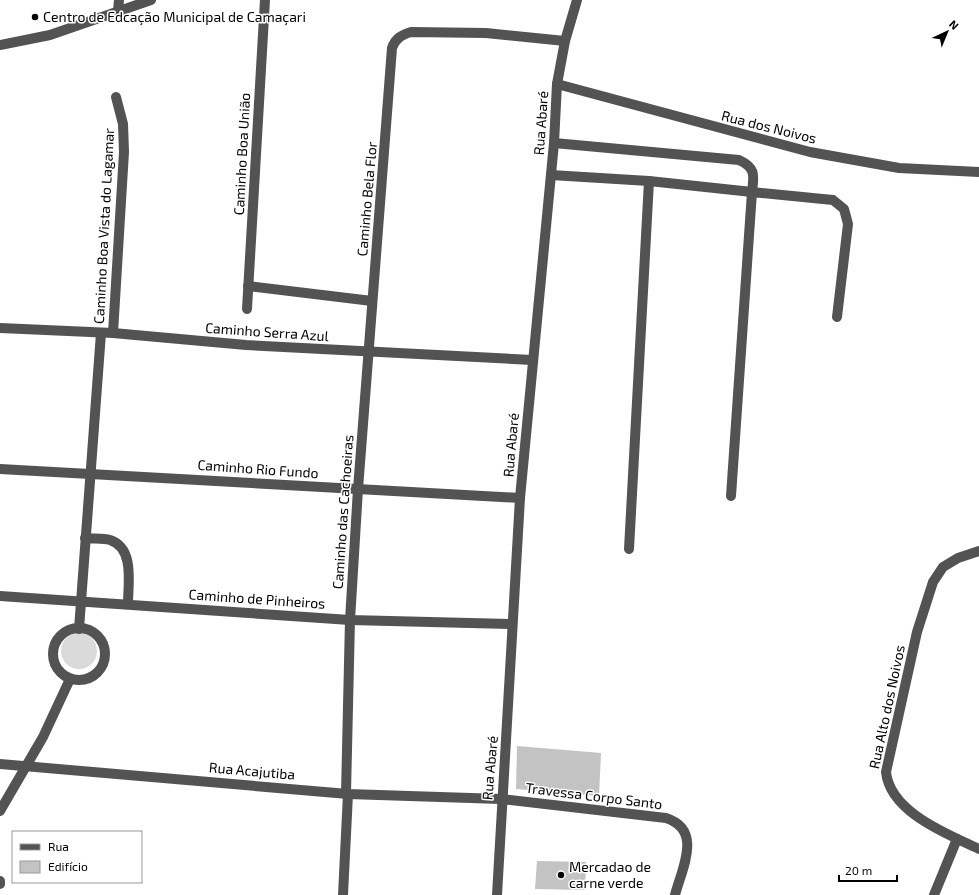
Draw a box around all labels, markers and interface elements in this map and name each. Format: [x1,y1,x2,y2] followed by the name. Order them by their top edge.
[43,8,306,26] place label: Centro de Edcação Municipal de Camaçari
[30,12,40,22] marker: Centro de Edcação Municipal de Camaçari
[927,12,967,52] north arrow
[947,17,962,32] text: N
[530,90,551,156] street label: Rua Abaré
[230,92,253,216] street label: Caminho Boa União
[720,106,818,147] street label: Rua dos Noivos
[90,127,117,324] street label: Caminho Boa Vista do Lagamar
[353,140,380,257] street label: Caminho Bela Flor
[205,319,330,344] street label: Caminho Serra Azul
[499,412,522,478] street label: Rua Abaré
[329,434,356,590] street label: Caminho das Cachoeiras
[197,456,319,481] street label: Caminho Rio Fundo
[188,585,326,612] street label: Caminho de Pinheiros
[865,643,908,770] street label: Rua Alto dos Noivos
[478,735,501,801] street label: Rua Abaré
[208,758,296,783] street label: Rua Acajutiba
[525,779,663,812] street label: Travessa Corpo Santo
[12,831,142,883] legend
[48,839,69,853] text: Rua
[839,857,897,883] scale bar
[569,858,651,891] place label: Mercadao de carne verde
[48,859,88,873] text: Edifício
[845,863,872,877] text: 20 m
[556,870,566,880] marker: Mercadao de carne verde

